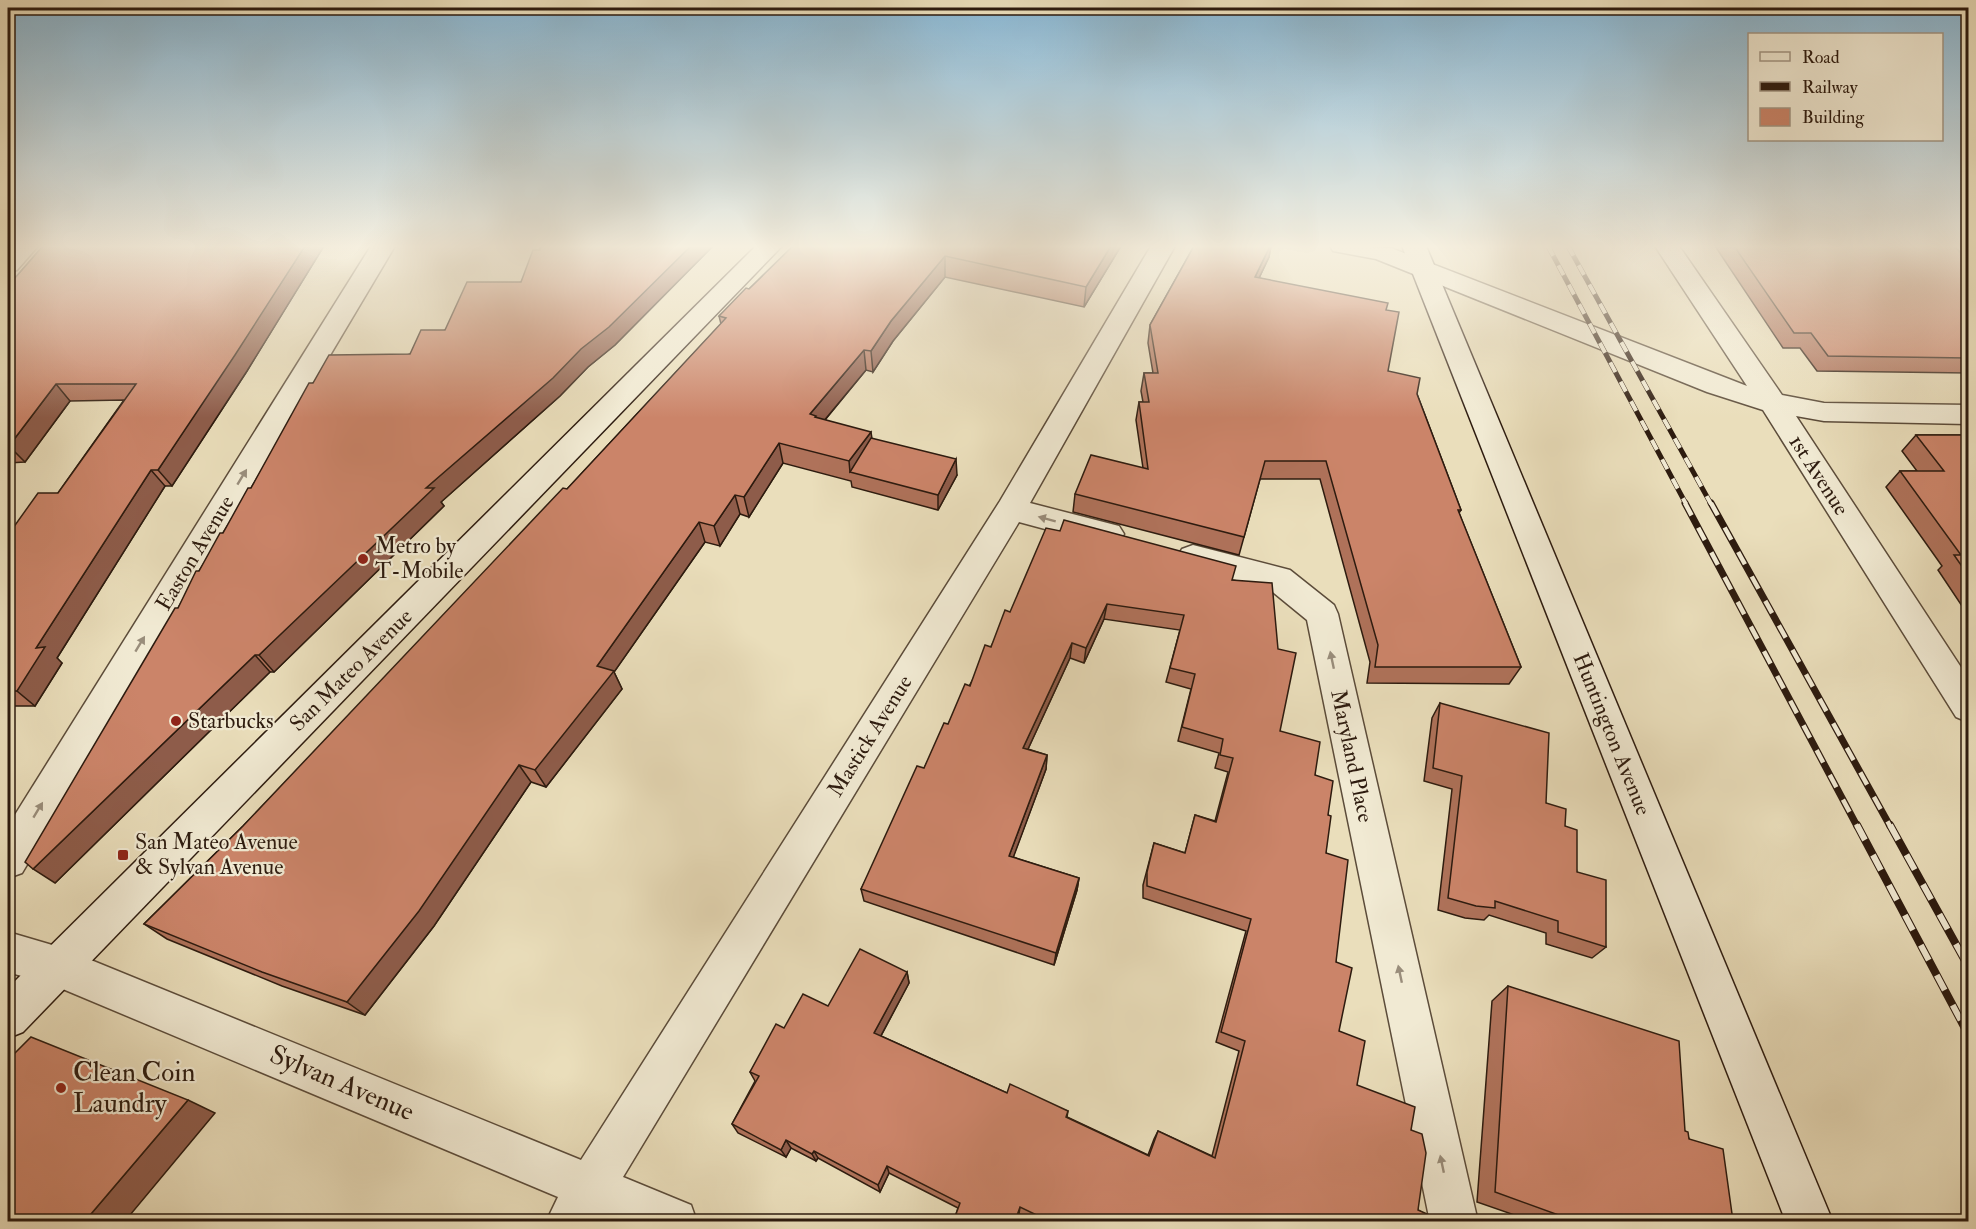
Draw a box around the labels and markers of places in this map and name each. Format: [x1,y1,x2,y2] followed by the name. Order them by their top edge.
[375,532,463,585] place label: Metro by T-Mobile
[356,552,370,566] marker: Metro by T-Mobile
[188,707,273,735] place label: Starbucks
[169,714,183,728] marker: Starbucks
[135,828,298,881] place label: San Mateo Avenue & Sylvan Avenue
[116,848,130,862] marker: San Mateo Avenue & Sylvan Avenue
[73,1056,195,1120] place label: Clean Coin Laundry
[54,1081,68,1095] marker: Clean Coin Laundry

